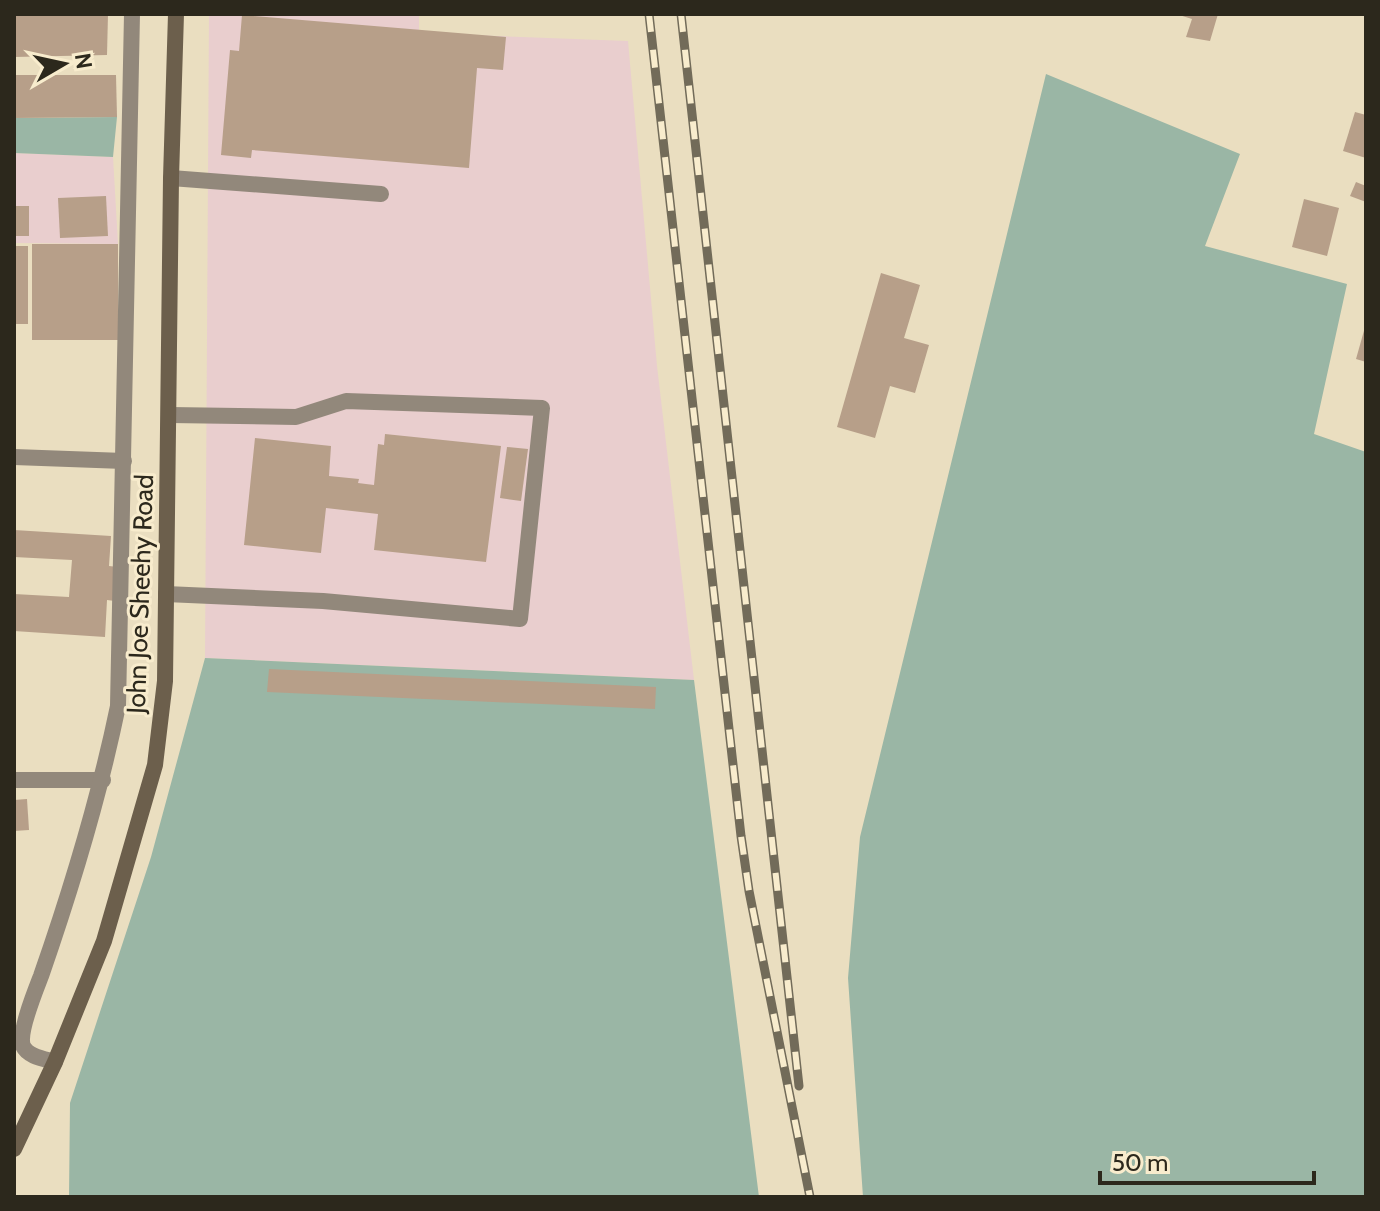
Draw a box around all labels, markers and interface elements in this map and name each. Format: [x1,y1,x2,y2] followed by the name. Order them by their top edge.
[24,24,104,104] north arrow
[69,51,98,71] text: N
[120,474,160,715] street label: John Joe Sheehy Road
[1100,1135,1314,1185] scale bar
[1112,1148,1168,1177] text: 50 m

